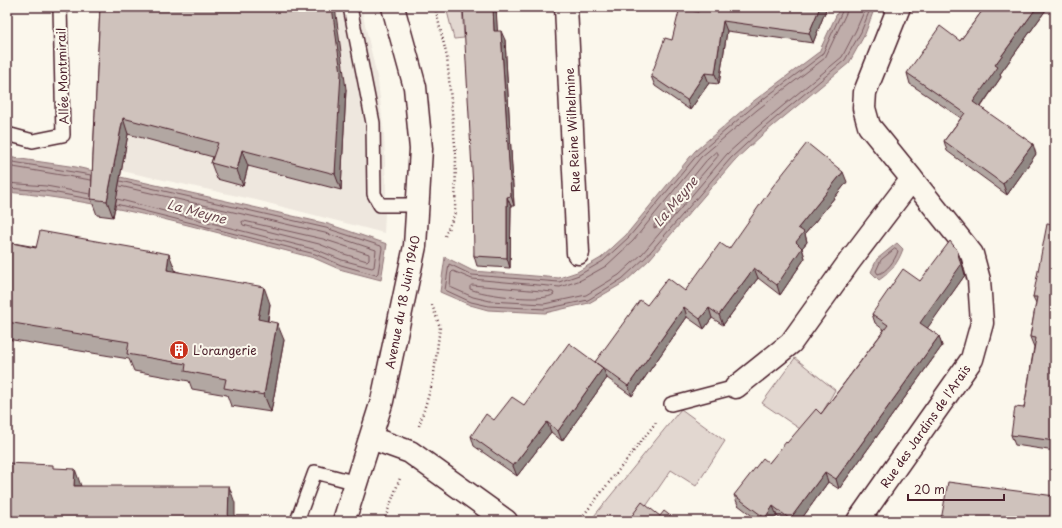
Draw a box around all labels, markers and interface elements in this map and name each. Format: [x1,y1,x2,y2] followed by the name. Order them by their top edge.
[51,27,73,125] street label: Allée Montmirail
[560,67,584,193] street label: Rue Reine Wilhelmine
[648,171,702,230] water label: La Meyne
[165,194,229,228] water label: La Meyne
[380,233,424,370] street label: Avenue du 18 Juin 1940
[168,339,190,361] building icon: L'orangerie
[193,341,257,359] place label: L'orangerie
[876,360,975,491] street label: Rue des Jardins de l'Araïs
[908,476,1004,502] scale bar
[914,480,945,498] text: 20 m

